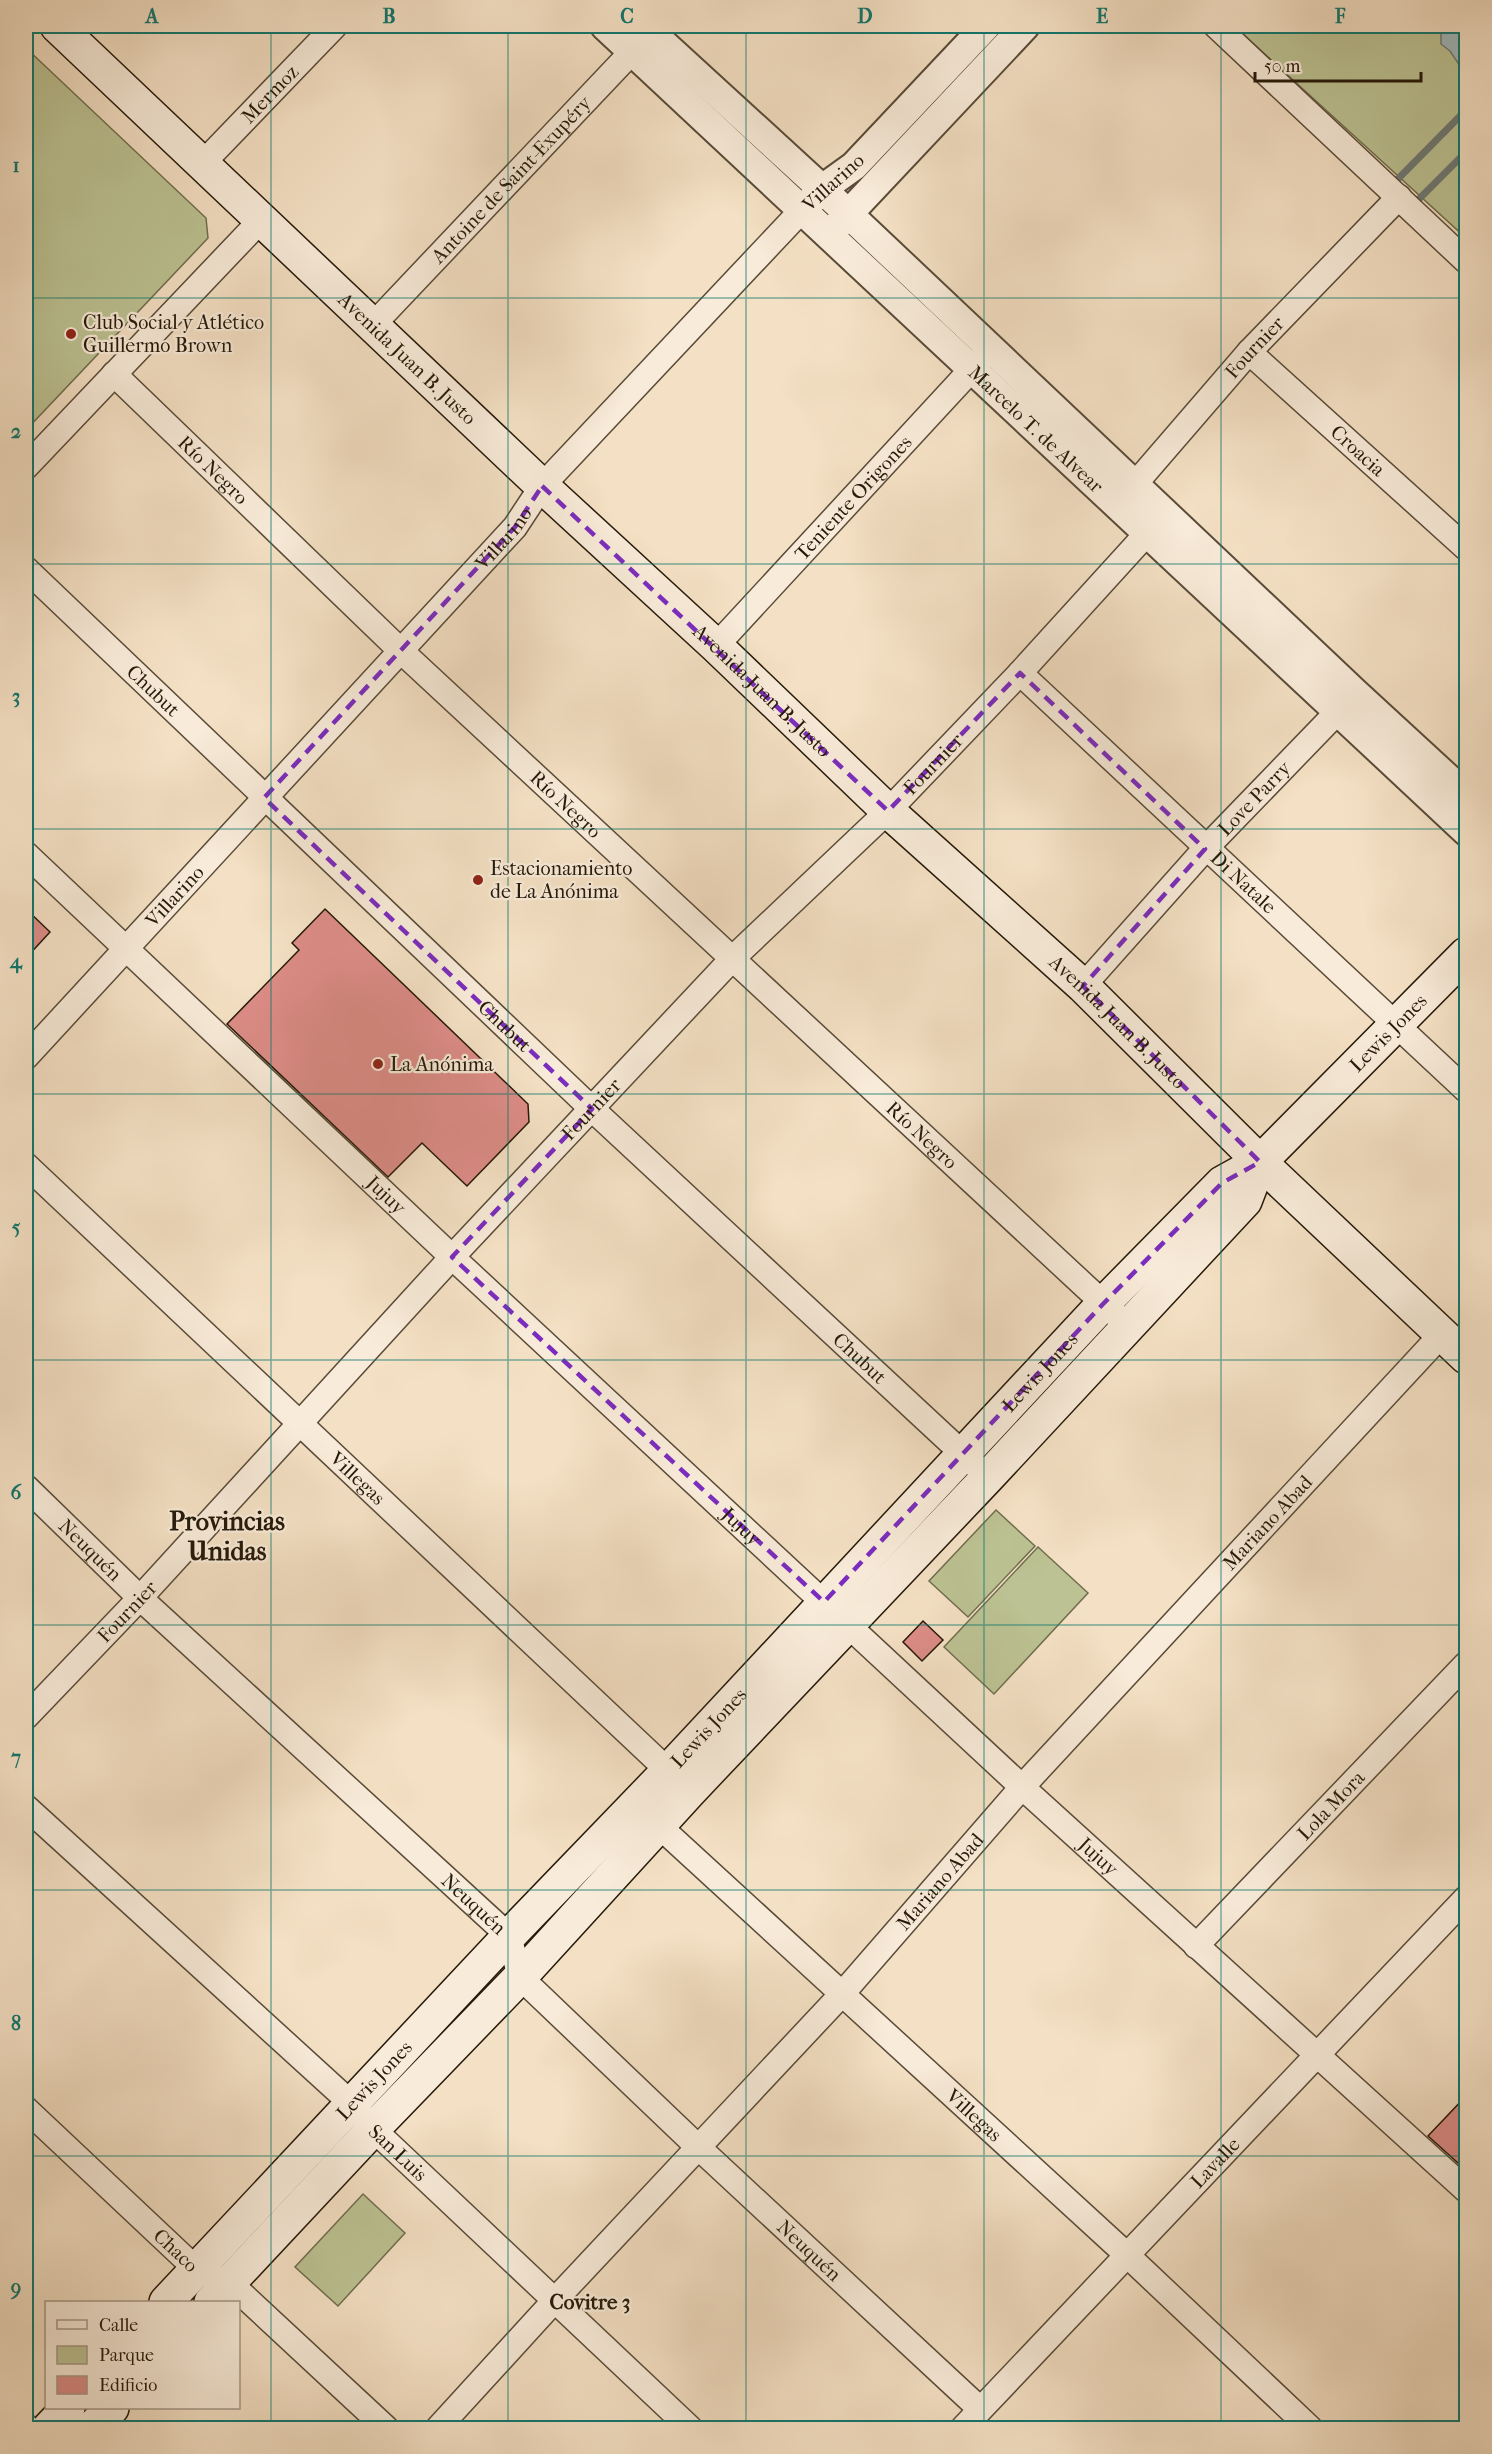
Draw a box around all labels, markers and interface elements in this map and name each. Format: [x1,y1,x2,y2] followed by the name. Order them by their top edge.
[144,5,160,28] text: A
[382,5,396,28] text: B
[620,5,634,28] text: C
[857,5,873,28] text: D
[1096,5,1108,28] text: E
[1334,5,1346,28] text: F
[1255,45,1422,83] scale bar
[1264,56,1301,77] text: 50 m
[237,60,303,128] street label: Mermoz
[426,90,597,269] street label: Antoine de Saint-Exupéry
[797,149,869,217] street label: Villarino
[12,154,20,177] text: 1
[333,287,481,430] street label: Avenida Juan B. Justo
[83,311,264,357] place label: Club Social y Atlético Guillermo Brown
[1220,311,1289,383] street label: Fournier
[64,327,78,341] marker: Club Social y Atlético Guillermo Brown
[964,361,1108,498] street label: Marcelo T. de Alvear
[11,420,21,443] text: 2
[1326,421,1390,482] street label: Croacia
[173,431,253,509] street label: Río Negro
[790,431,917,565] street label: Teniente Origones
[470,503,537,575] street label: Villarino
[687,619,836,762] street label: Avenida Juan B. Justo
[122,660,184,721] street label: Chubut
[12,685,20,708] text: 3
[899,728,968,800] street label: Fournier
[1213,756,1296,841] street label: Love Parry
[525,766,606,843] street label: Río Negro
[1206,846,1281,919] street label: Di Natale
[490,857,632,903] place label: Estacionamiento de La Anónima
[140,861,209,933] street label: Villarino
[471,873,485,887] marker: Estacionamiento de La Anónima
[9,950,23,974] text: 4
[1044,950,1191,1094] street label: Avenida Juan B. Justo
[1345,989,1432,1077] street label: Lewis Jones
[473,996,536,1057] street label: Chubut
[390,1053,494,1076] place label: La Anónima
[371,1057,385,1071] marker: La Anónima
[557,1073,626,1145] street label: Fournier
[881,1097,962,1174] street label: Río Negro
[360,1170,411,1220] street label: Jujuy
[12,1216,21,1239] text: 5
[828,1328,891,1389] street label: Chubut
[997,1328,1083,1417] street label: Lewis Jones
[324,1446,390,1510] street label: Villegas
[1218,1470,1318,1575] street label: Mariano Abad
[11,1481,23,1504] text: 6
[715,1502,767,1552] street label: Jujuy
[169,1506,285,1567] district label: Provincias Unidas
[54,1514,127,1586] street label: Neuquén
[93,1576,162,1647] street label: Fournier
[666,1683,751,1773] street label: Lewis Jones
[10,1746,21,1769] text: 7
[1293,1766,1370,1845] street label: Lola Mora
[892,1828,989,1935] street label: Mariano Abad
[1072,1832,1124,1881] street label: Jujuy
[437,1869,511,1940] street label: Neuquén
[11,2012,21,2035] text: 8
[332,2036,417,2125] street label: Lewis Jones
[941,2084,1006,2147] street label: Villegas
[363,2120,432,2186] street label: San Luis
[1186,2133,1245,2193] street label: Lavalle
[772,2215,846,2286] street label: Neuquén
[149,2224,203,2277] street label: Chaco
[10,2277,21,2300] text: 9
[550,2290,630,2314] district label: Covitre 3
[45,2301,240,2409] legend
[99,2315,138,2336] text: Calle
[99,2345,154,2366] text: Parque
[99,2375,157,2396] text: Edificio

